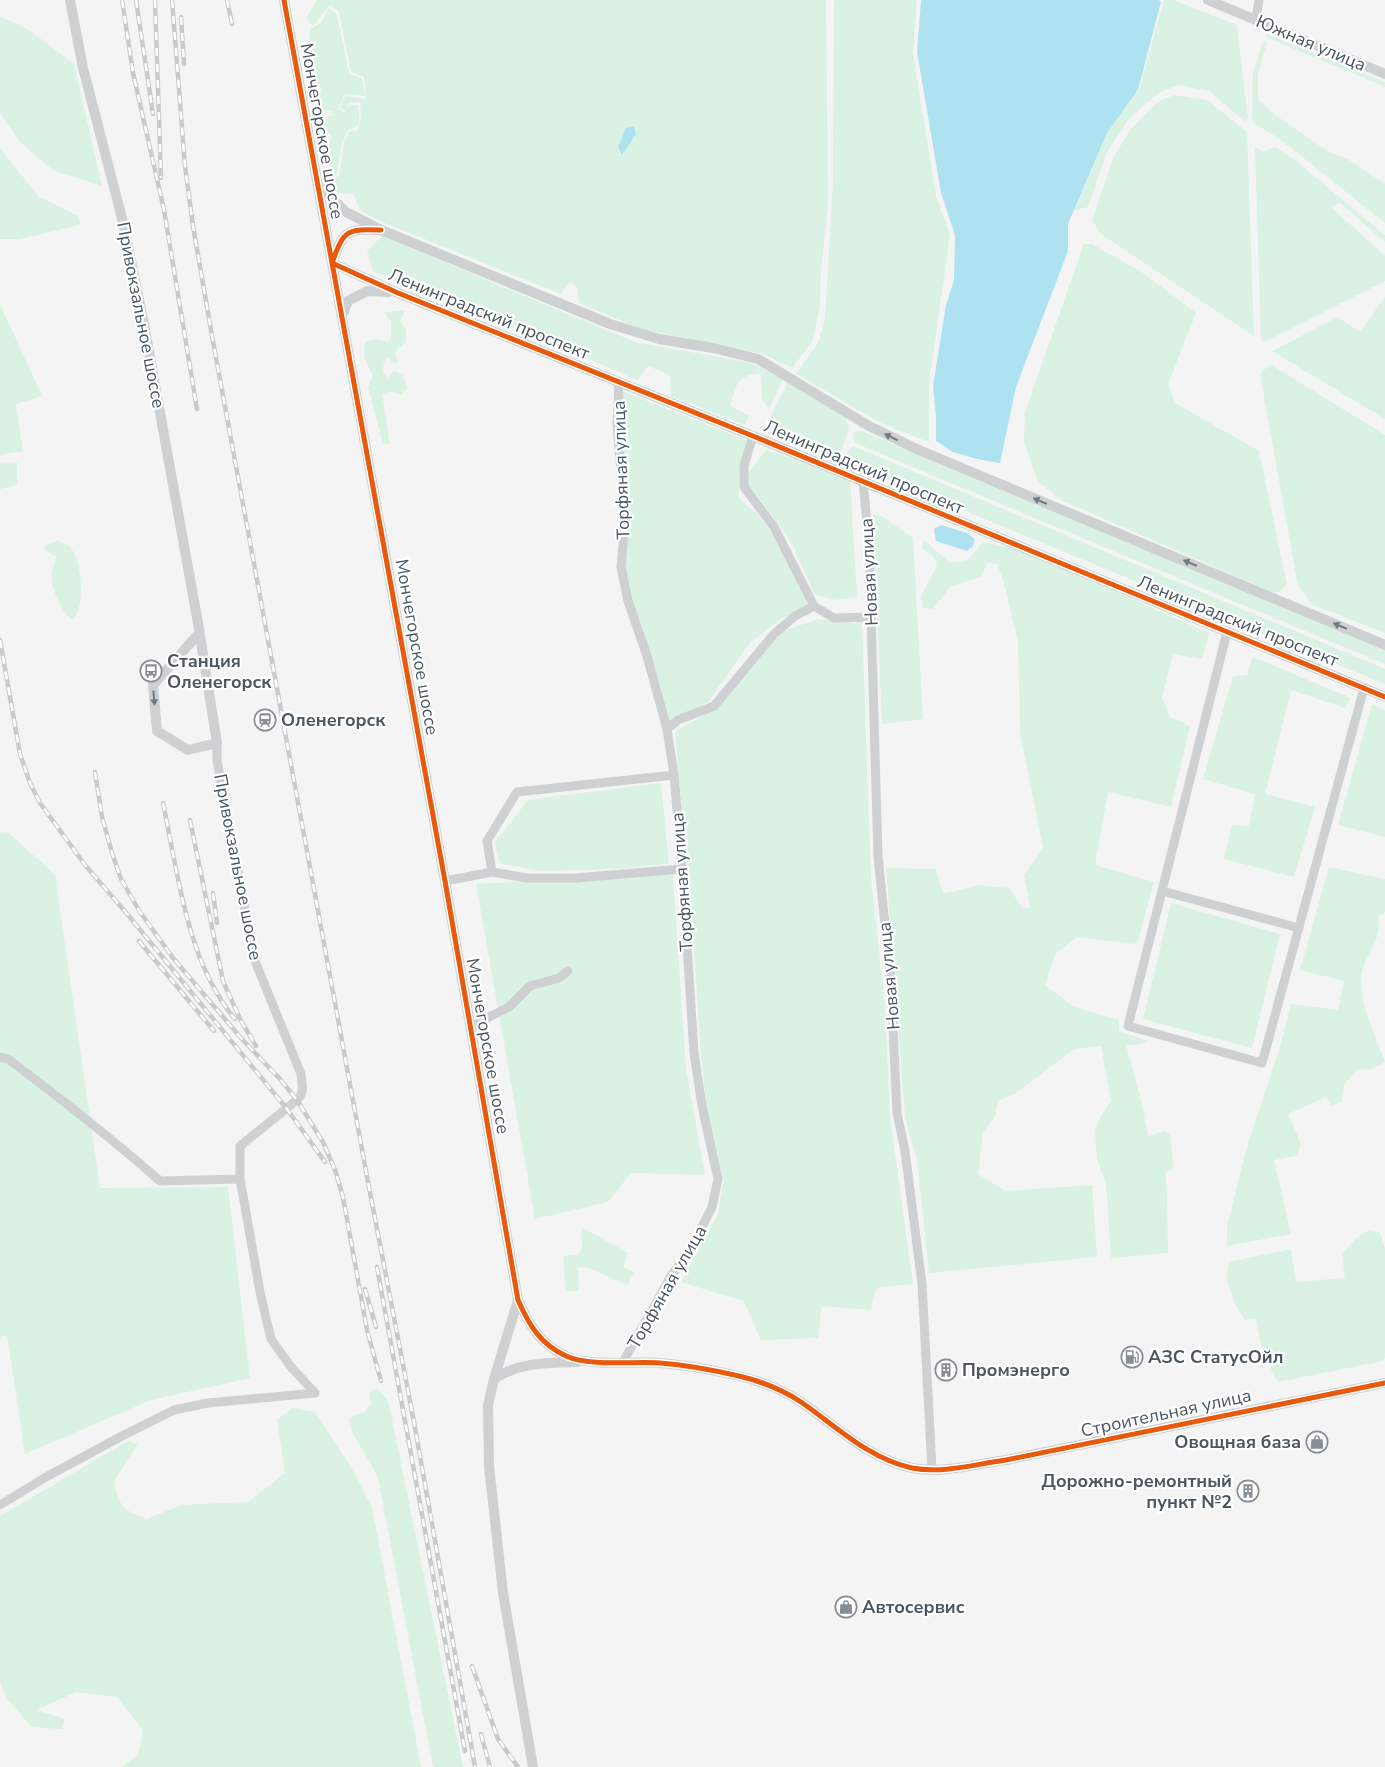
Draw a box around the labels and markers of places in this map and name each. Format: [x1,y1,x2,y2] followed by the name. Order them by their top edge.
[167,649,272,694] place label: Станция Оленегорск
[139,659,163,683] bus stop icon: Станция Оленегорск
[253,708,277,732] station icon: Оленегорск
[281,708,386,732] place label: Оленегорск
[1120,1345,1144,1369] fuel station icon: АЗС СтатусОйл
[1148,1345,1283,1369] place label: АЗС СтатусОйл
[934,1358,958,1382] building icon: Промэнерго
[962,1358,1070,1382] place label: Промэнерго
[1174,1430,1301,1454] place label: Овощная база
[1305,1430,1329,1454] shop icon: Овощная база
[1042,1469,1232,1514] place label: Дорожно-ремонтный пункт №2
[1236,1479,1260,1503] building icon: Дорожно-ремонтный пункт №2
[834,1595,858,1619] shop icon: Автосервис
[862,1595,965,1619] place label: Автосервис

